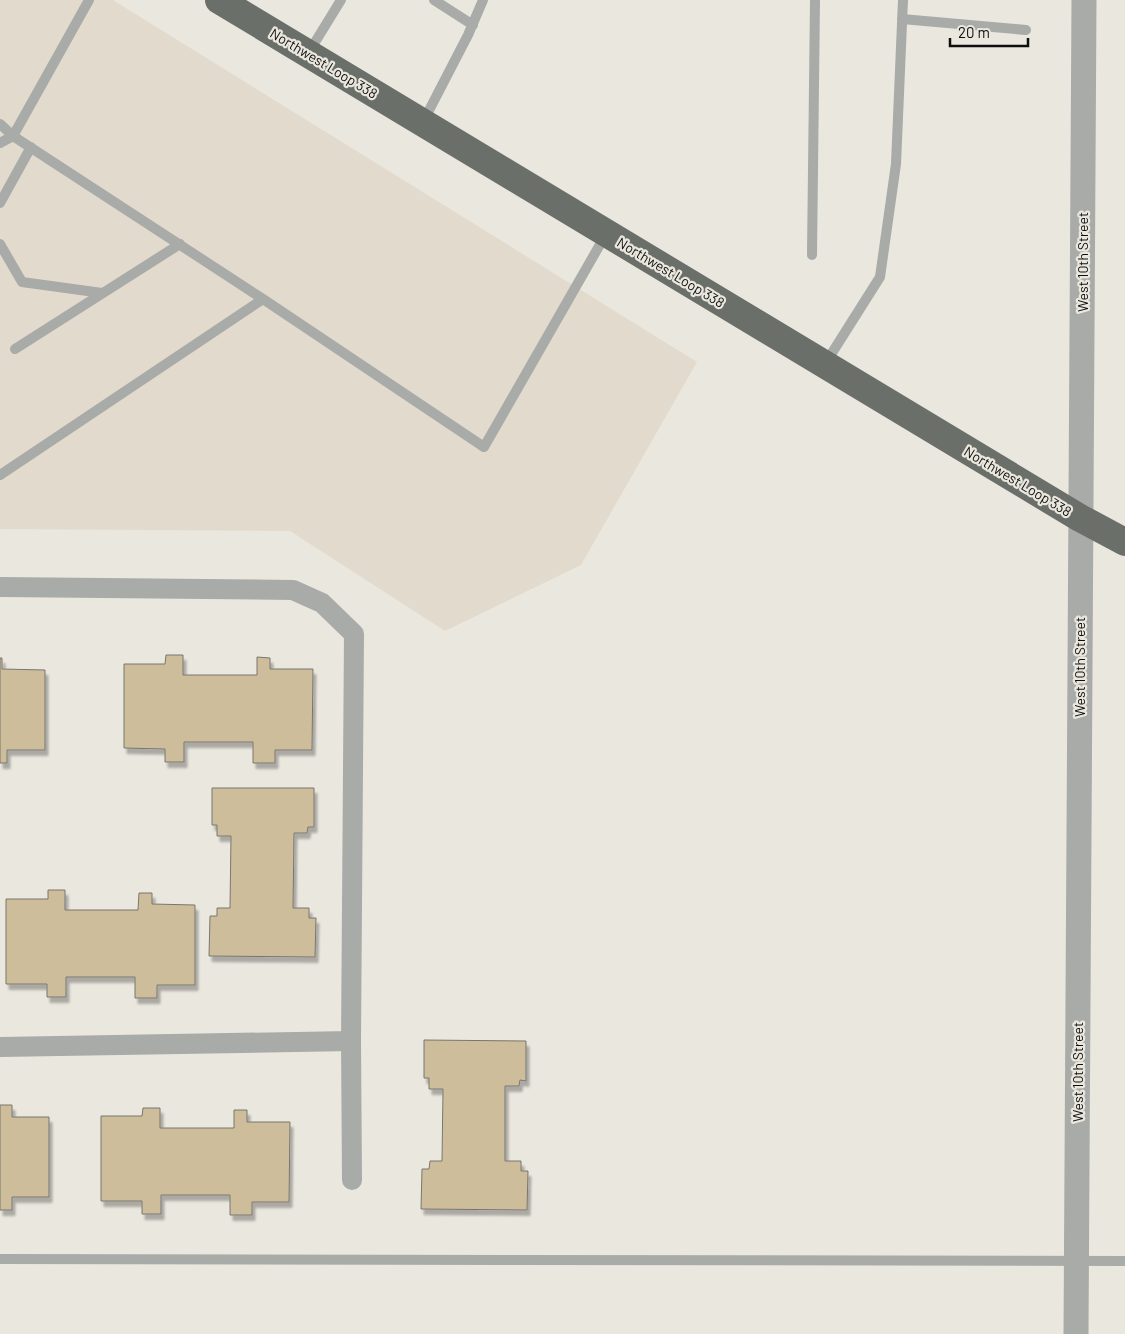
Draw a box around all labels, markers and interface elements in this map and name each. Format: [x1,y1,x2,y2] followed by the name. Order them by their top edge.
[950,15,1028,47] scale bar
[958,23,990,41] text: 20 m
[267,24,381,102] street label: Northwest Loop 338
[1074,212,1091,312] street label: West 10th Street
[614,233,728,311] street label: Northwest Loop 338
[961,442,1075,520] street label: Northwest Loop 338
[1071,617,1088,717] street label: West 10th Street
[1069,1022,1086,1122] street label: West 10th Street

